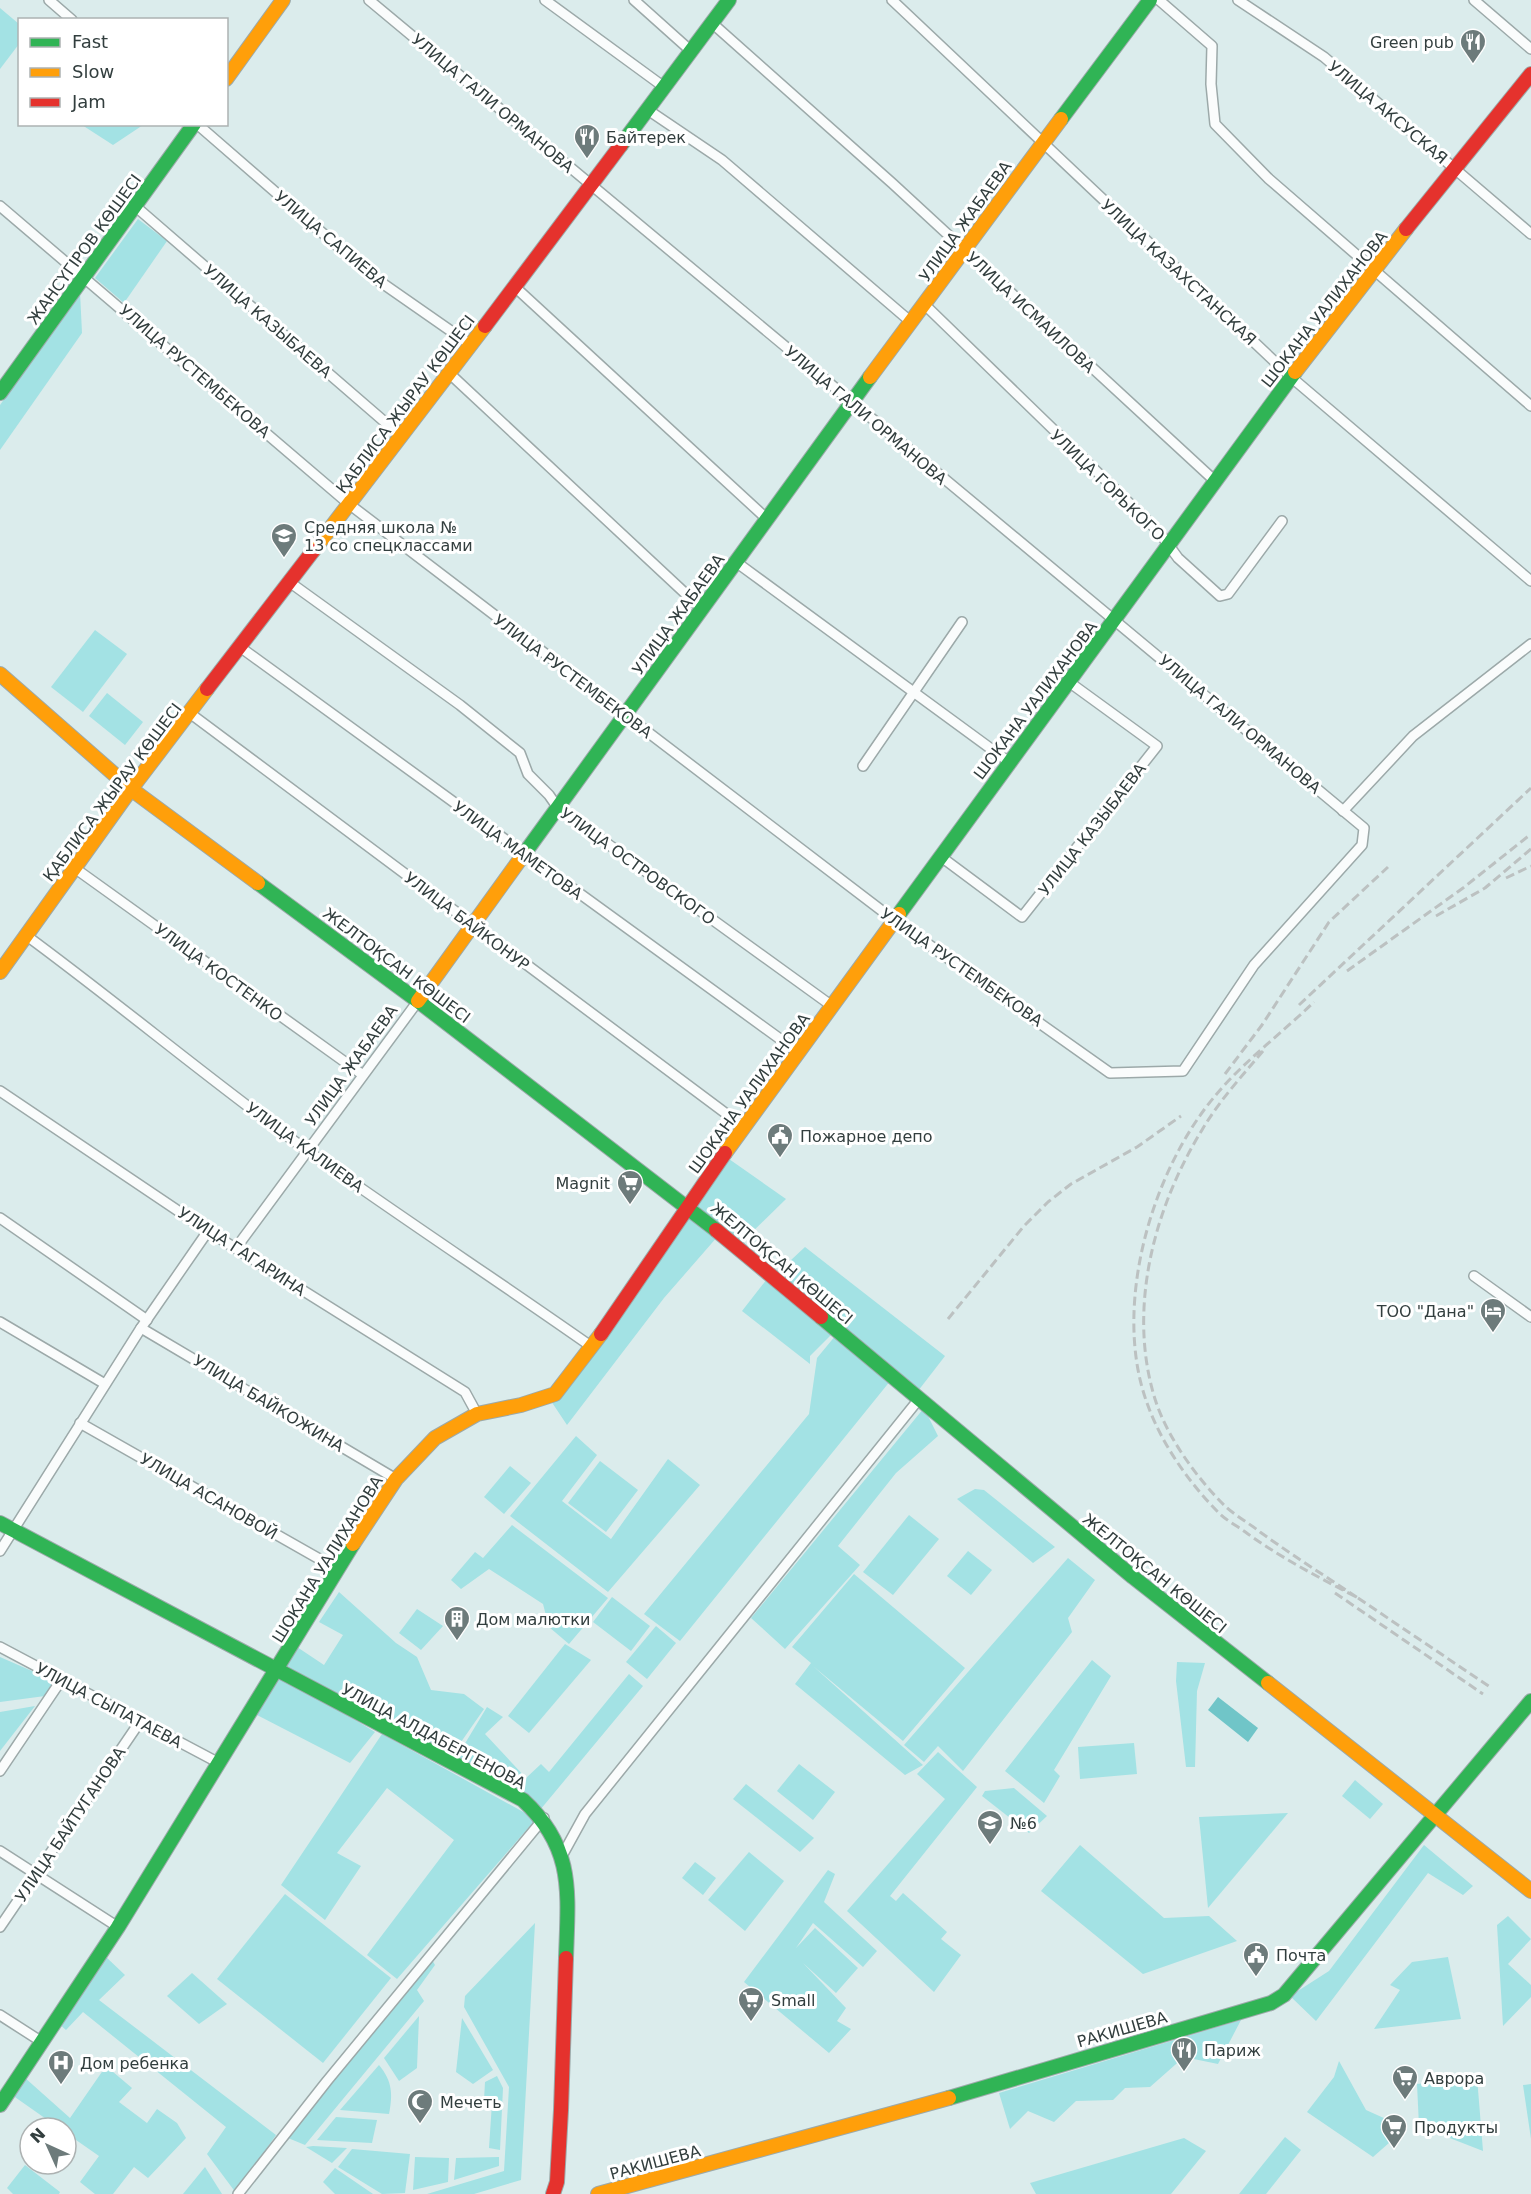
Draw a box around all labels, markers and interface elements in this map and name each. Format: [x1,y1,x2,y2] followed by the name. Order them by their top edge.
[18,18,228,126] legend
[1458,27,1488,65] restaurant icon: Green pub
[408,30,578,177] street label: УЛИЦА ГАЛИ ОРМАНОВА
[72,31,108,52] text: Fast
[1370,33,1454,52] place label: Green pub
[1324,57,1451,168] street label: УЛИЦА АКСУСКАЯ
[72,61,114,82] text: Slow
[71,91,106,112] text: Jam
[572,122,602,160] restaurant icon: Байтерек
[606,128,686,147] place label: Байтерек
[915,157,1016,285] street label: УЛИЦА ЖАБАЕВА
[24,170,145,328] street label: ЖАНСҮГІРОВ КӨШЕСІ
[271,187,391,292] street label: УЛИЦА САПИЕВА
[1097,195,1260,349] street label: УЛИЦА КАЗАХСТАНСКАЯ
[1257,227,1391,391] street label: ШОКАНА УАЛИХАНОВА
[963,248,1099,377] street label: УЛИЦА ИСМАИЛОВА
[200,261,335,382] street label: УЛИЦА КАЗЫБАЕВА
[115,301,274,442] street label: УЛИЦА РУСТЕМБЕКОВА
[332,311,479,497] street label: ҚАБЛИСА ЖЫРАУ КӨШЕСІ
[781,342,951,489] street label: УЛИЦА ГАЛИ ОРМАНОВА
[1047,426,1169,545] street label: УЛИЦА ГОРЬКОГО
[304,518,473,555] place label: Средняя школа № 13 со спецклассами
[269,521,299,559] school or university icon: Средняя школа № 13 со спецклассами
[628,550,729,678] street label: УЛИЦА ЖАБАЕВА
[490,611,656,742] street label: УЛИЦА РУСТЕМБЕКОВА
[970,617,1101,783] street label: ШОКАНА УАЛИХАНОВА
[1155,651,1325,798] street label: УЛИЦА ГАЛИ ОРМАНОВА
[39,699,186,885] street label: ҚАБЛИСА ЖЫРАУ КӨШЕСІ
[1035,759,1150,899] street label: УЛИЦА КАЗЫБАЕВА
[449,797,586,904] street label: УЛИЦА МАМЕТОВА
[557,804,719,929] street label: УЛИЦА ОСТРОВСКОГО
[400,868,533,975] street label: УЛИЦА БАЙКОНУР
[319,904,474,1027] street label: ЖЕЛТОҚСАН КӨШЕСІ
[877,904,1046,1031] street label: УЛИЦА РУСТЕМБЕКОВА
[151,920,286,1025] street label: УЛИЦА КОСТЕНКО
[301,1001,402,1129] street label: УЛИЦА ЖАБАЕВА
[685,1010,814,1177] street label: ШОКАНА УАЛИХАНОВА
[242,1098,367,1196] street label: УЛИЦА КАЛИЕВА
[765,1121,795,1159] public building icon: Пожарное депо
[800,1127,933,1146] place label: Пожарное депо
[615,1168,645,1206] supermarket icon: Magnit
[555,1174,610,1193] place label: Magnit
[707,1198,857,1328] street label: ЖЕЛТОҚСАН КӨШЕСІ
[174,1203,309,1300] street label: УЛИЦА ГАГАРИНА
[1478,1296,1508,1334] hotel icon: ТОО "Дана"
[1376,1302,1474,1321] place label: ТОО "Дана"
[190,1351,347,1456] street label: УЛИЦА БАЙКОЖИНА
[137,1449,281,1544] street label: УЛИЦА АСАНОВОЙ
[268,1472,387,1646] street label: ШОКАНА УАЛИХАНОВА
[1079,1510,1230,1637] street label: ЖЕЛТОҚСАН КӨШЕСІ
[442,1604,472,1642] building icon: Дом малютки
[476,1610,590,1629] place label: Дом малютки
[32,1659,185,1752] street label: УЛИЦА СЫПАТАЕВА
[338,1680,529,1793] street label: УЛИЦА АЛДАБЕРГЕНОВА
[11,1743,129,1905] street label: УЛИЦА БАЙТУГАНОВА
[975,1808,1005,1846] school or university icon: №6
[1010,1814,1037,1833] place label: №6
[1241,1940,1271,1978] public building icon: Почта
[1276,1946,1326,1965] place label: Почта
[736,1985,766,2023] supermarket icon: Small
[771,1991,815,2010] place label: Small
[1075,2008,1170,2051] street label: РАКИШЕВА
[1169,2035,1199,2073] restaurant icon: Париж
[1204,2041,1261,2060] place label: Париж
[46,2048,76,2086] hospital icon: Дом ребенка
[80,2054,189,2073] place label: Дом ребенка
[1390,2063,1420,2101] supermarket icon: Аврора
[1424,2069,1484,2088] place label: Аврора
[405,2087,435,2125] mosque icon: Мечеть
[440,2093,502,2112] place label: Мечеть
[1379,2112,1409,2150] supermarket icon: Продукты
[18,2116,78,2176] north arrow
[1414,2118,1498,2137] place label: Продукты
[26,2124,49,2147] text: N
[608,2141,703,2184] street label: РАКИШЕВА

